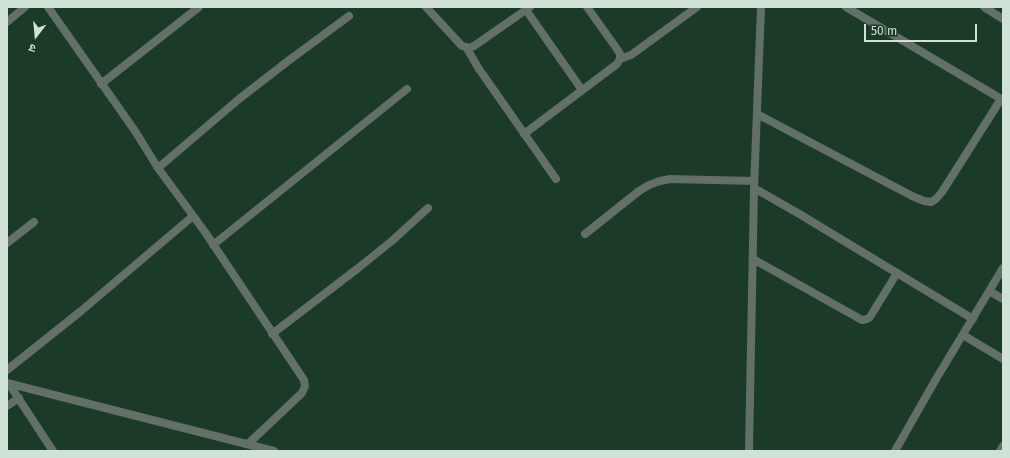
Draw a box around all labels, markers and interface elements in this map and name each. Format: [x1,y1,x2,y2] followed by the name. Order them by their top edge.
[16,16,56,56] north arrow
[866,16,979,42] scale bar
[871,24,897,38] text: 50 m
[28,41,37,55] text: उ

